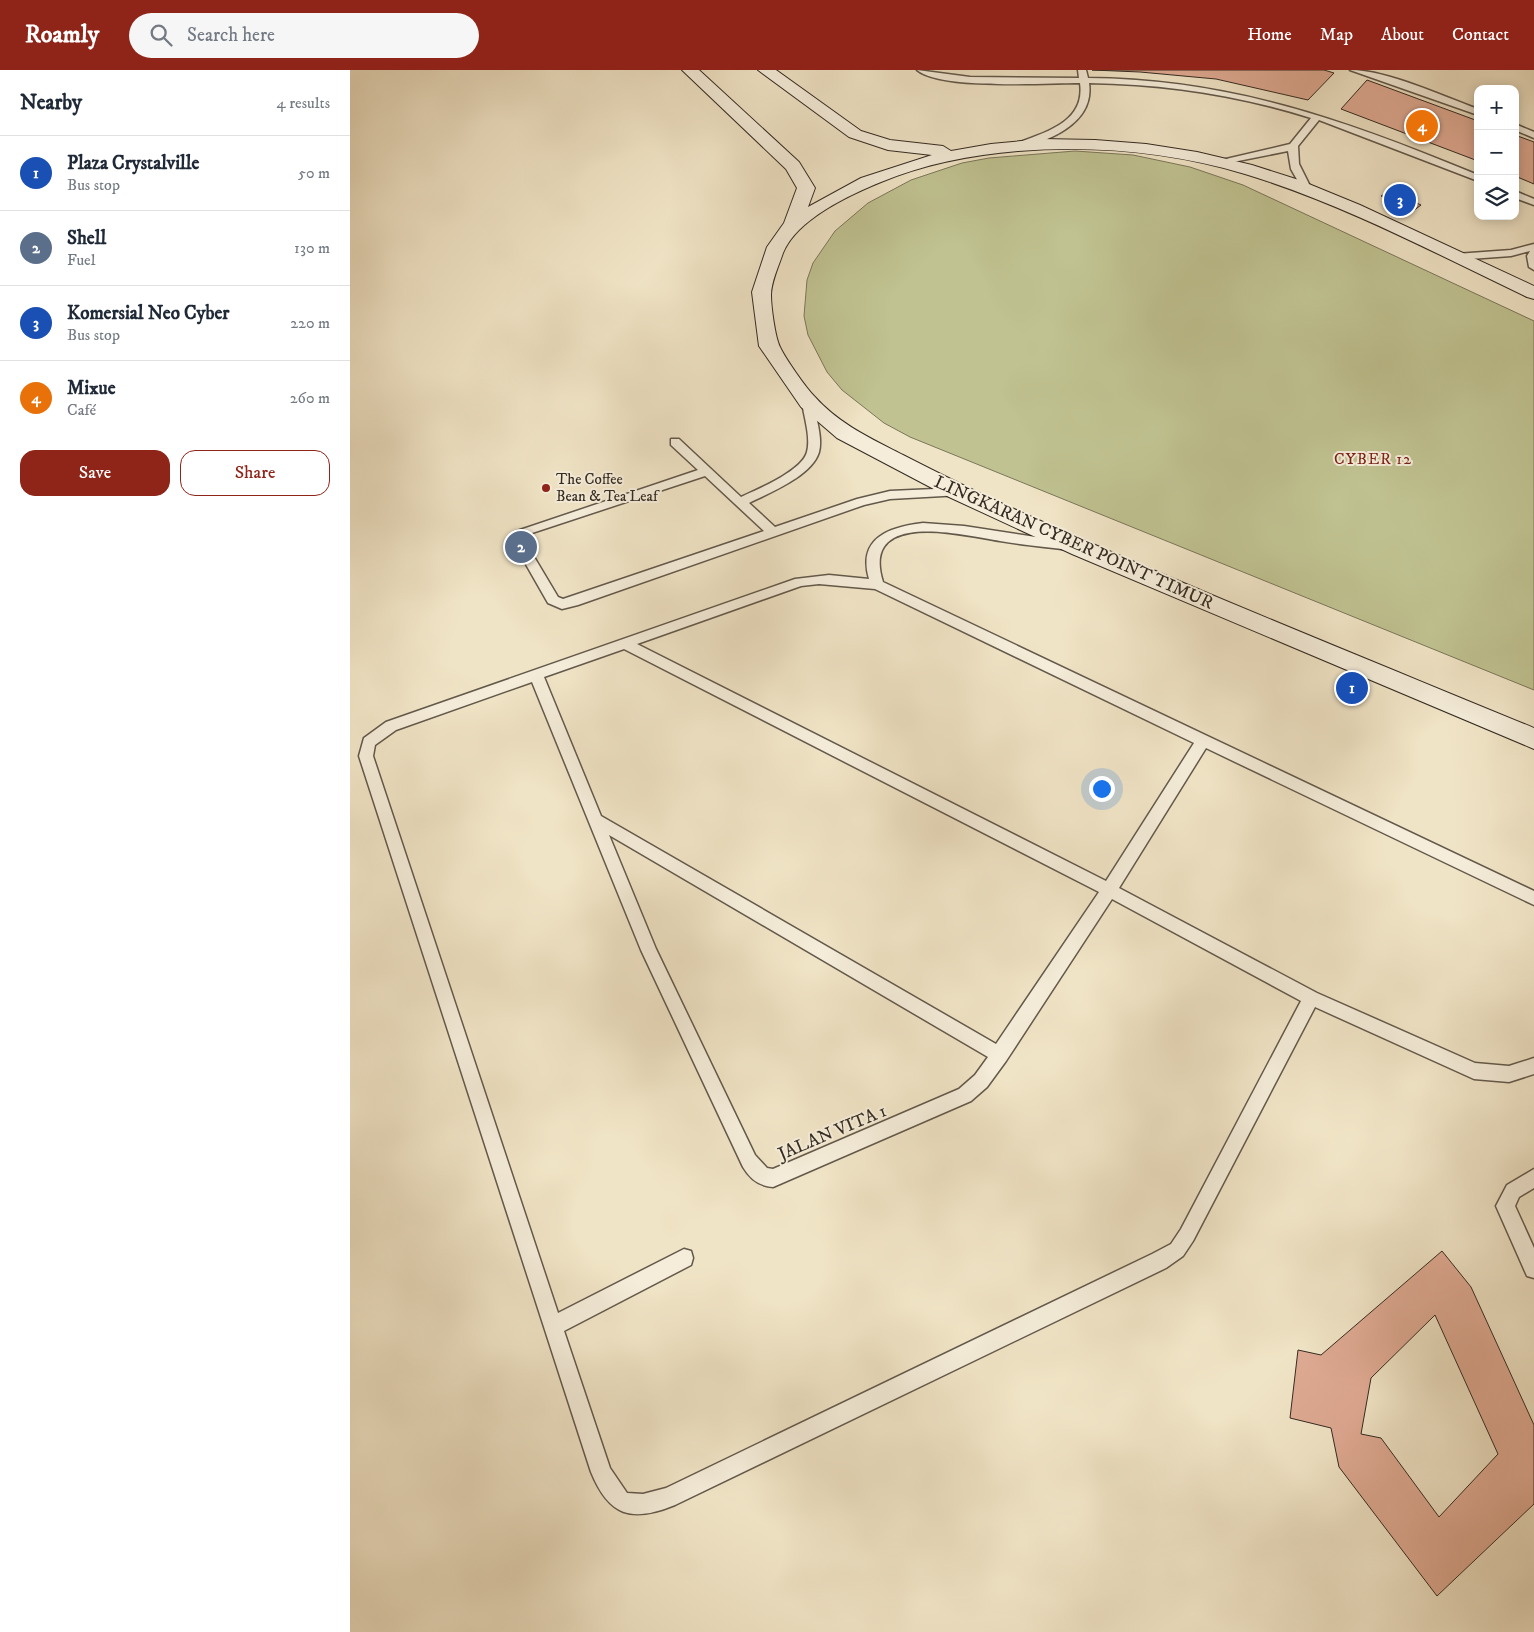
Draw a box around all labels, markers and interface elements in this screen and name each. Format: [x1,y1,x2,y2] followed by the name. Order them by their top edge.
[129,13,479,58] search box
[25,20,99,50] text: Roamly
[147,21,175,49] icon: search
[187,24,275,47] text: Search here
[1247,24,1292,46] text: Home
[1320,24,1353,46] text: Map
[1381,24,1424,46] text: About
[1452,24,1509,46] text: Contact
[1474,85,1519,220] map controls
[1474,85,1519,130] button: +
[20,90,82,116] text: Nearby
[277,93,330,113] text: 4 results
[1406,107,1438,145] pin: 4
[1474,130,1519,175] button: −
[67,152,199,175] text: Plaza Crystalville
[33,163,39,183] text: 1
[298,163,330,183] text: 50 m
[67,175,120,195] text: Bus stop
[1474,175,1519,220] button: layers
[1384,181,1416,219] pin: 3
[67,227,106,250] text: Shell
[32,238,40,258] text: 2
[294,238,330,258] text: 130 m
[67,250,96,270] text: Fuel
[67,302,229,325] text: Komersial Neo Cyber
[33,313,39,333] text: 3
[290,313,330,333] text: 220 m
[67,325,120,345] text: Bus stop
[67,377,116,400] text: Mixue
[31,388,41,408] text: 4
[290,388,330,408] text: 260 m
[67,400,96,420] text: Café
[1334,449,1412,469] district label: CYBER 12
[20,450,170,496] button: Save
[180,450,330,496] button: Share
[556,470,660,506] place label: The Coffee Bean & Tea Leaf
[931,471,1217,615] street label: LINGKARAN CYBER POINT TIMUR
[540,482,552,494] marker: The Coffee Bean & Tea Leaf
[505,528,537,566] pin: 2
[1336,669,1368,707] pin: 1
[1089,776,1115,802] your location
[773,1100,890,1166] street label: JALAN VITA 1

